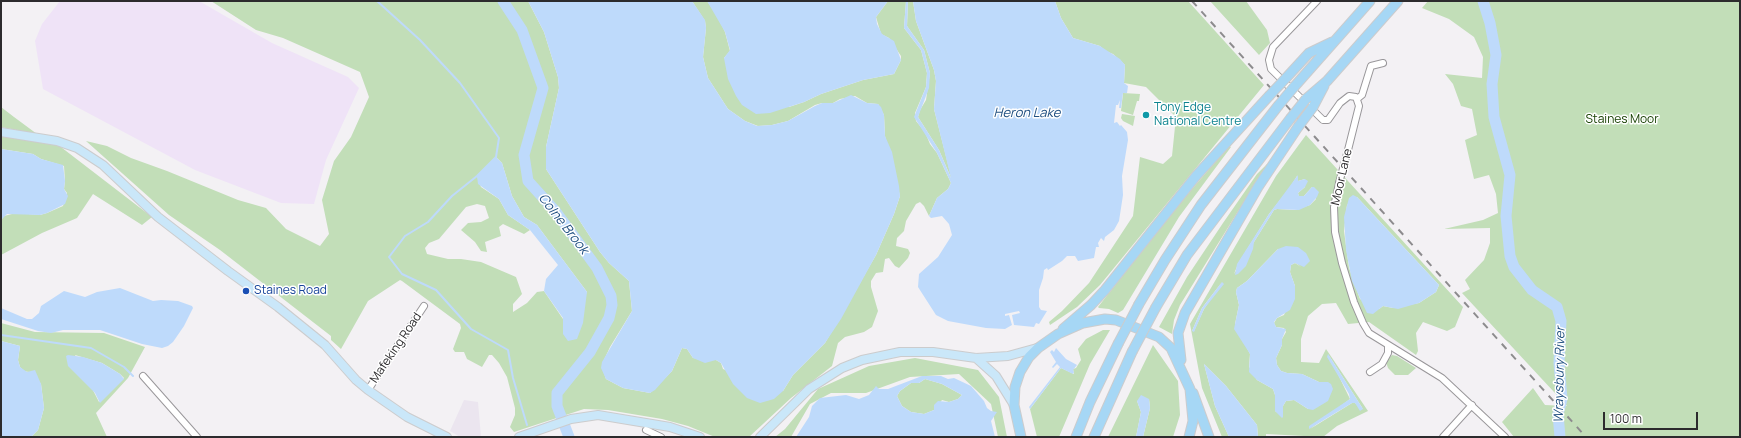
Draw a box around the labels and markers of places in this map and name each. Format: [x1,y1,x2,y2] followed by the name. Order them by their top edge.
[1154,101,1241,129] place label: Tony Edge National Centre
[1141,110,1151,120] marker: Tony Edge National Centre
[254,284,327,298] place label: Staines Road
[241,286,251,296] marker: Staines Road

